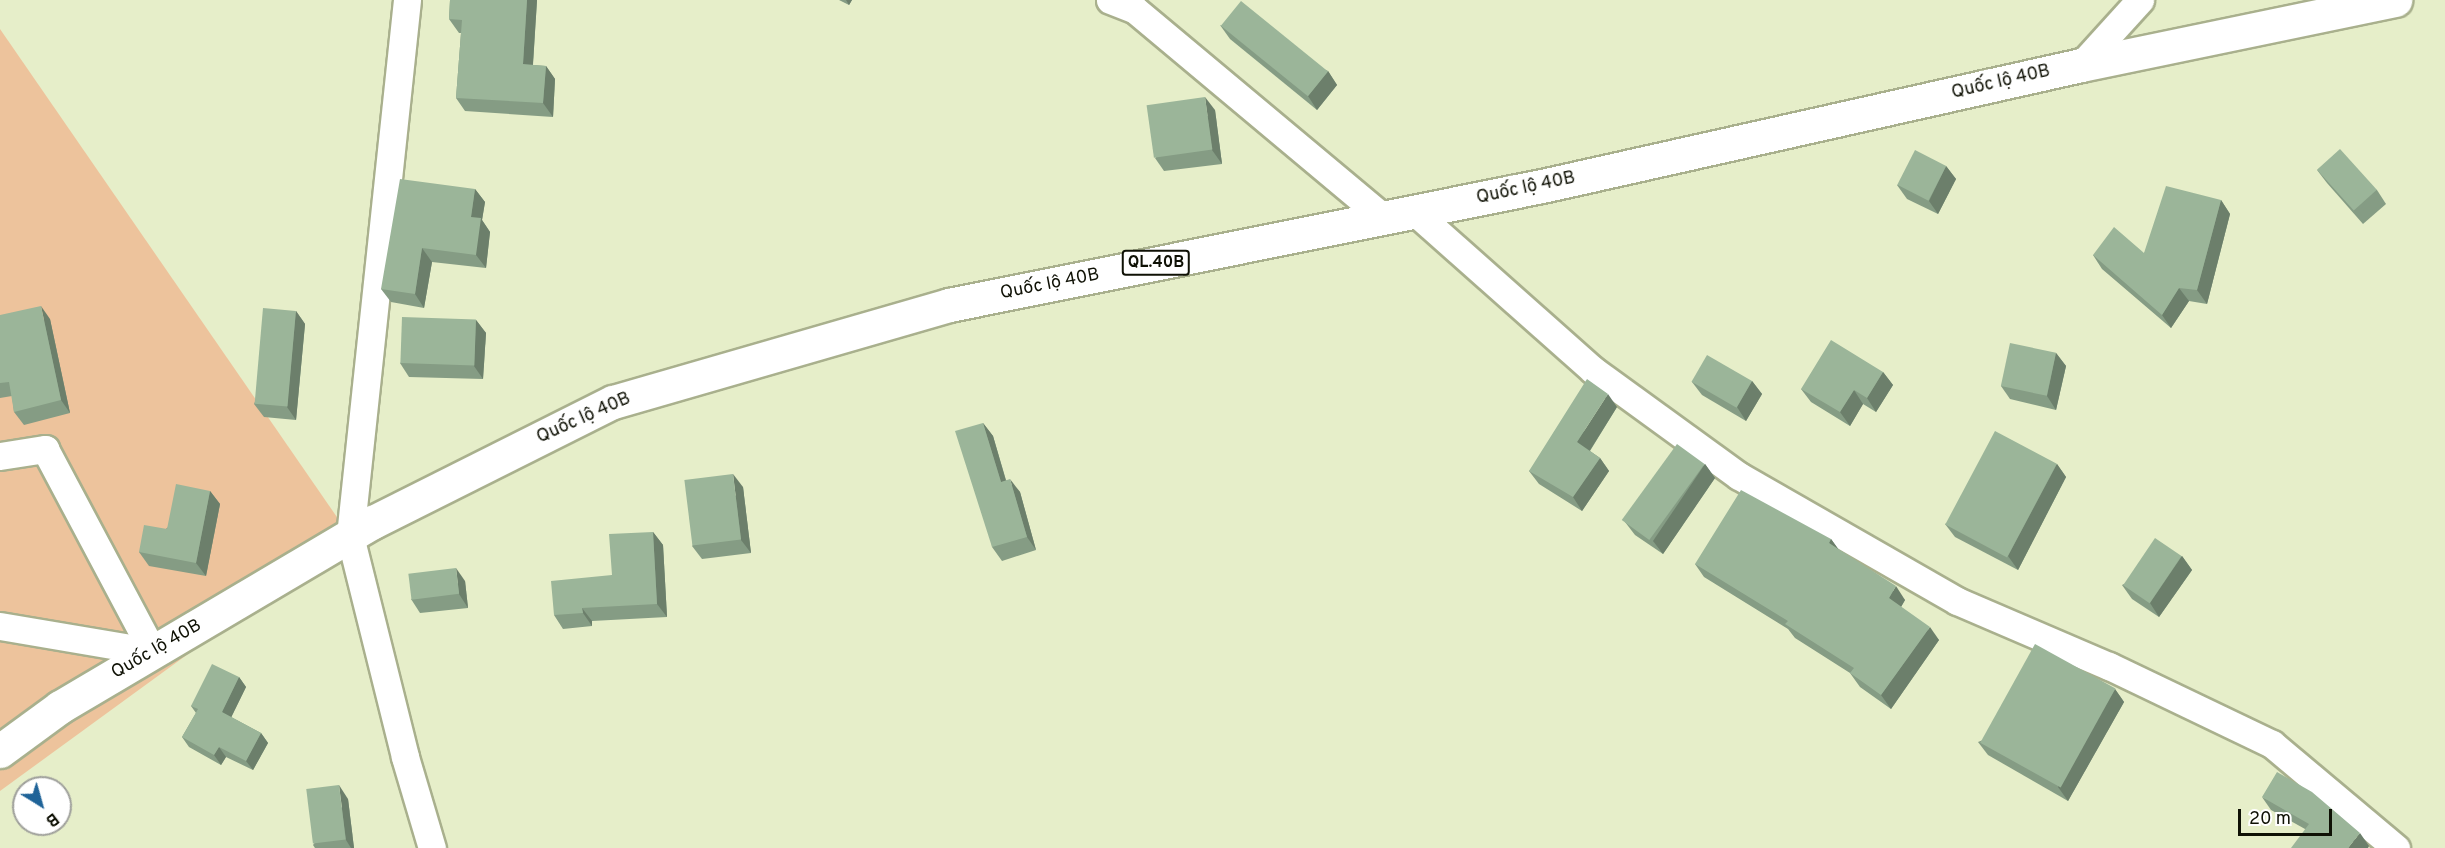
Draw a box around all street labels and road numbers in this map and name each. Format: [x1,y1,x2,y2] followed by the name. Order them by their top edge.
[1950,61,2052,105] street label: Quốc lộ 40B
[1475,168,1577,210] street label: Quốc lộ 40B
[1122,250,1190,276] road number: QL.40B
[999,265,1101,305] street label: Quốc lộ 40B
[534,389,634,449] street label: Quốc lộ 40B
[108,616,206,684] street label: Quốc lộ 40B

